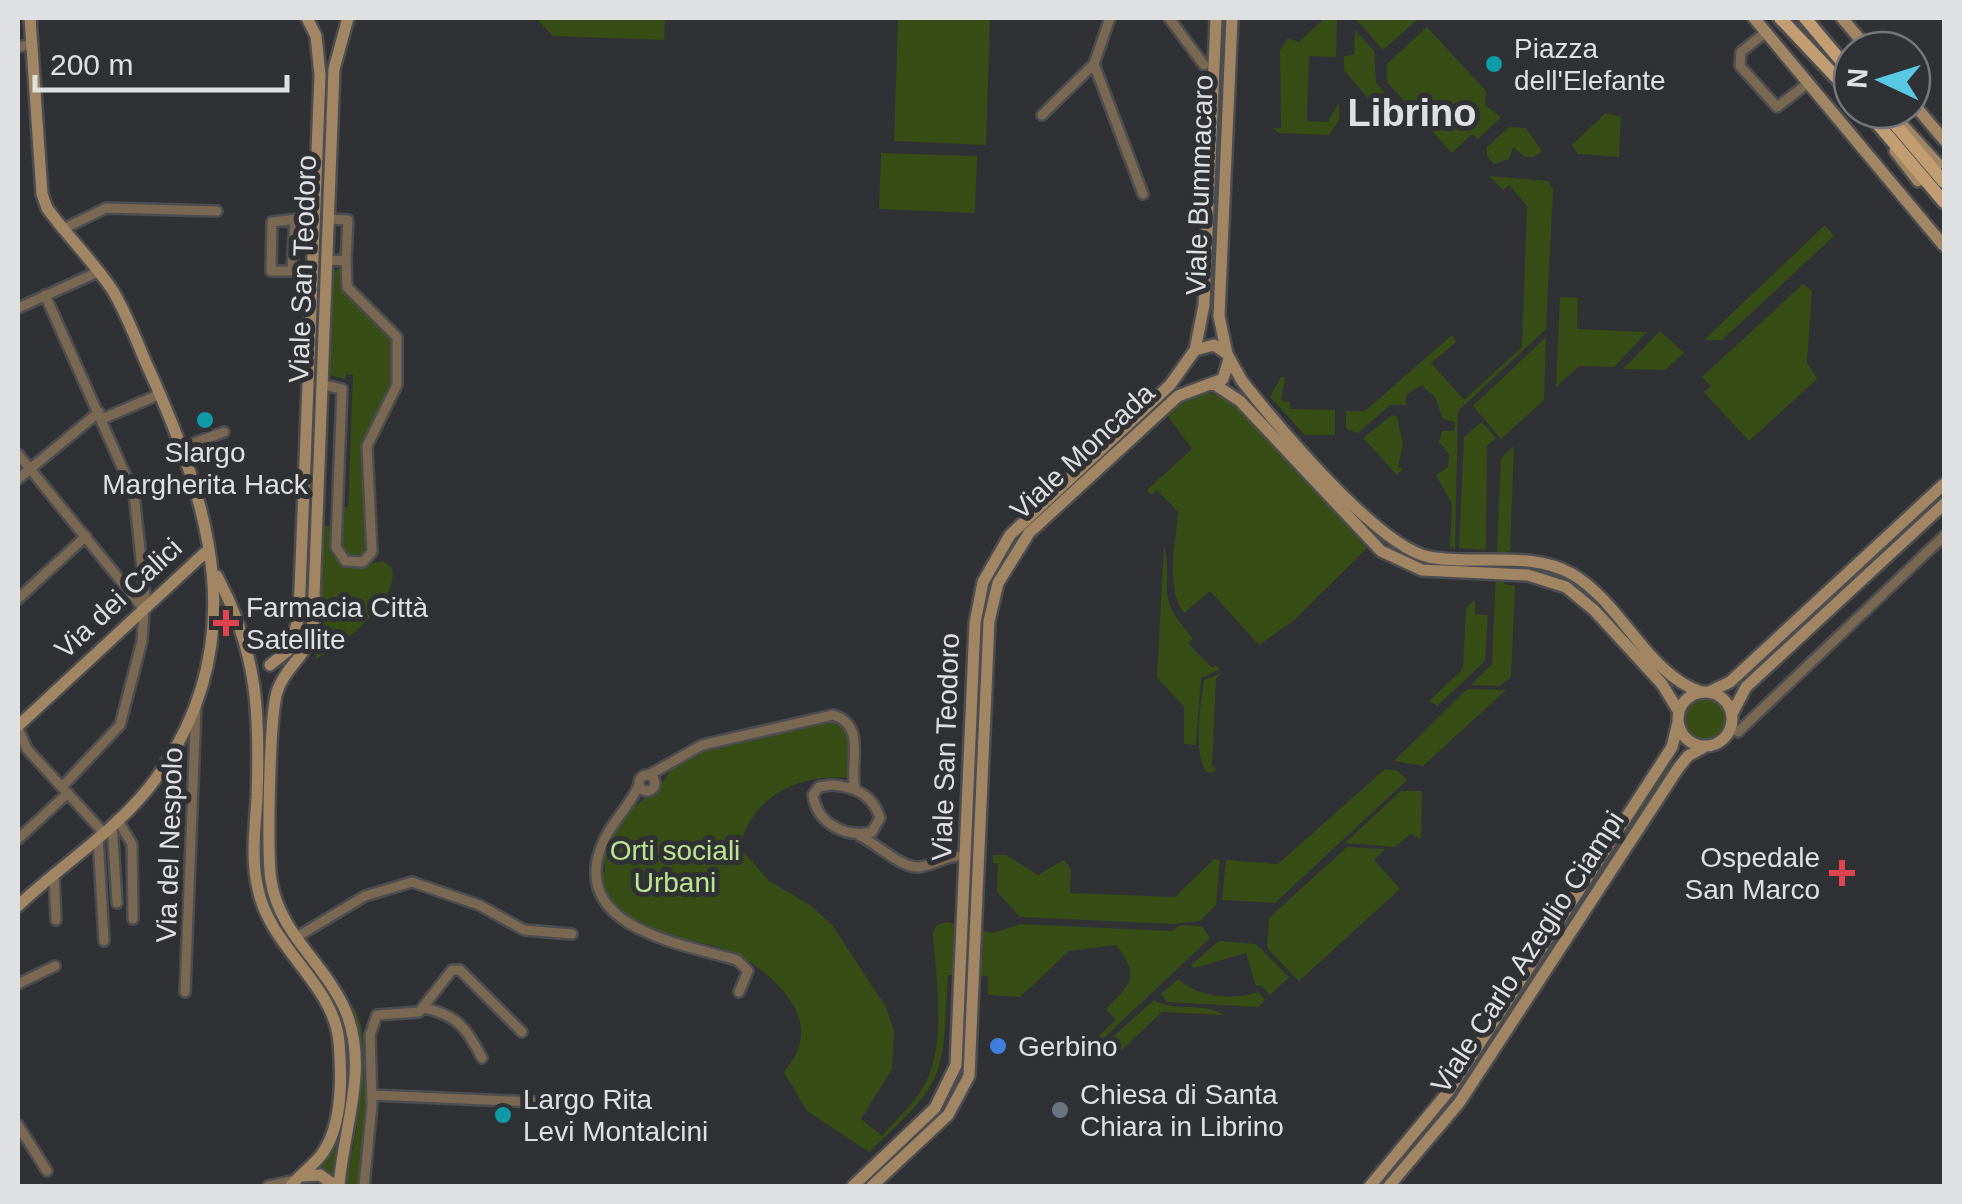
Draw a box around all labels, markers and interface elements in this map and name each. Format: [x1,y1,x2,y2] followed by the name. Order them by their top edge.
[35,30,288,92] scale bar
[1832,30,1932,130] north arrow
[1514,33,1666,96] place label: Piazza dell'Elefante
[50,48,133,81] text: 200 m
[1483,53,1505,75] marker: Piazza dell'Elefante
[1841,67,1874,89] text: N
[1180,74,1219,296] street label: Viale Bummacaro
[1348,92,1476,134] district label: Librino
[283,155,322,383] street label: Viale San Teodoro
[1004,377,1161,526] street label: Viale Moncada
[194,409,216,431] marker: Slargo Margherita Hack
[102,437,309,500] place label: Slargo Margherita Hack
[49,532,188,665] street label: Via dei Calici
[246,592,428,655] place label: Farmacia Città Satellite
[215,612,237,634] marker: Farmacia Città Satellite
[926,633,965,861] street label: Viale San Teodoro
[151,747,188,943] street label: Via del Nespolo
[1425,806,1630,1099] street label: Viale Carlo Azeglio Ciampi
[610,835,740,898] park label: Orti sociali Urbani
[1685,842,1820,905] place label: Ospedale San Marco
[1829,860,1855,886] marker: Ospedale San Marco
[1018,1031,1118,1062] place label: Gerbino
[987,1035,1009,1057] marker: Gerbino
[1080,1079,1284,1142] place label: Chiesa di Santa Chiara in Librino
[523,1084,708,1147] place label: Largo Rita Levi Montalcini
[1049,1099,1071,1121] marker: Chiesa di Santa Chiara in Librino
[492,1104,514,1126] marker: Largo Rita Levi Montalcini

